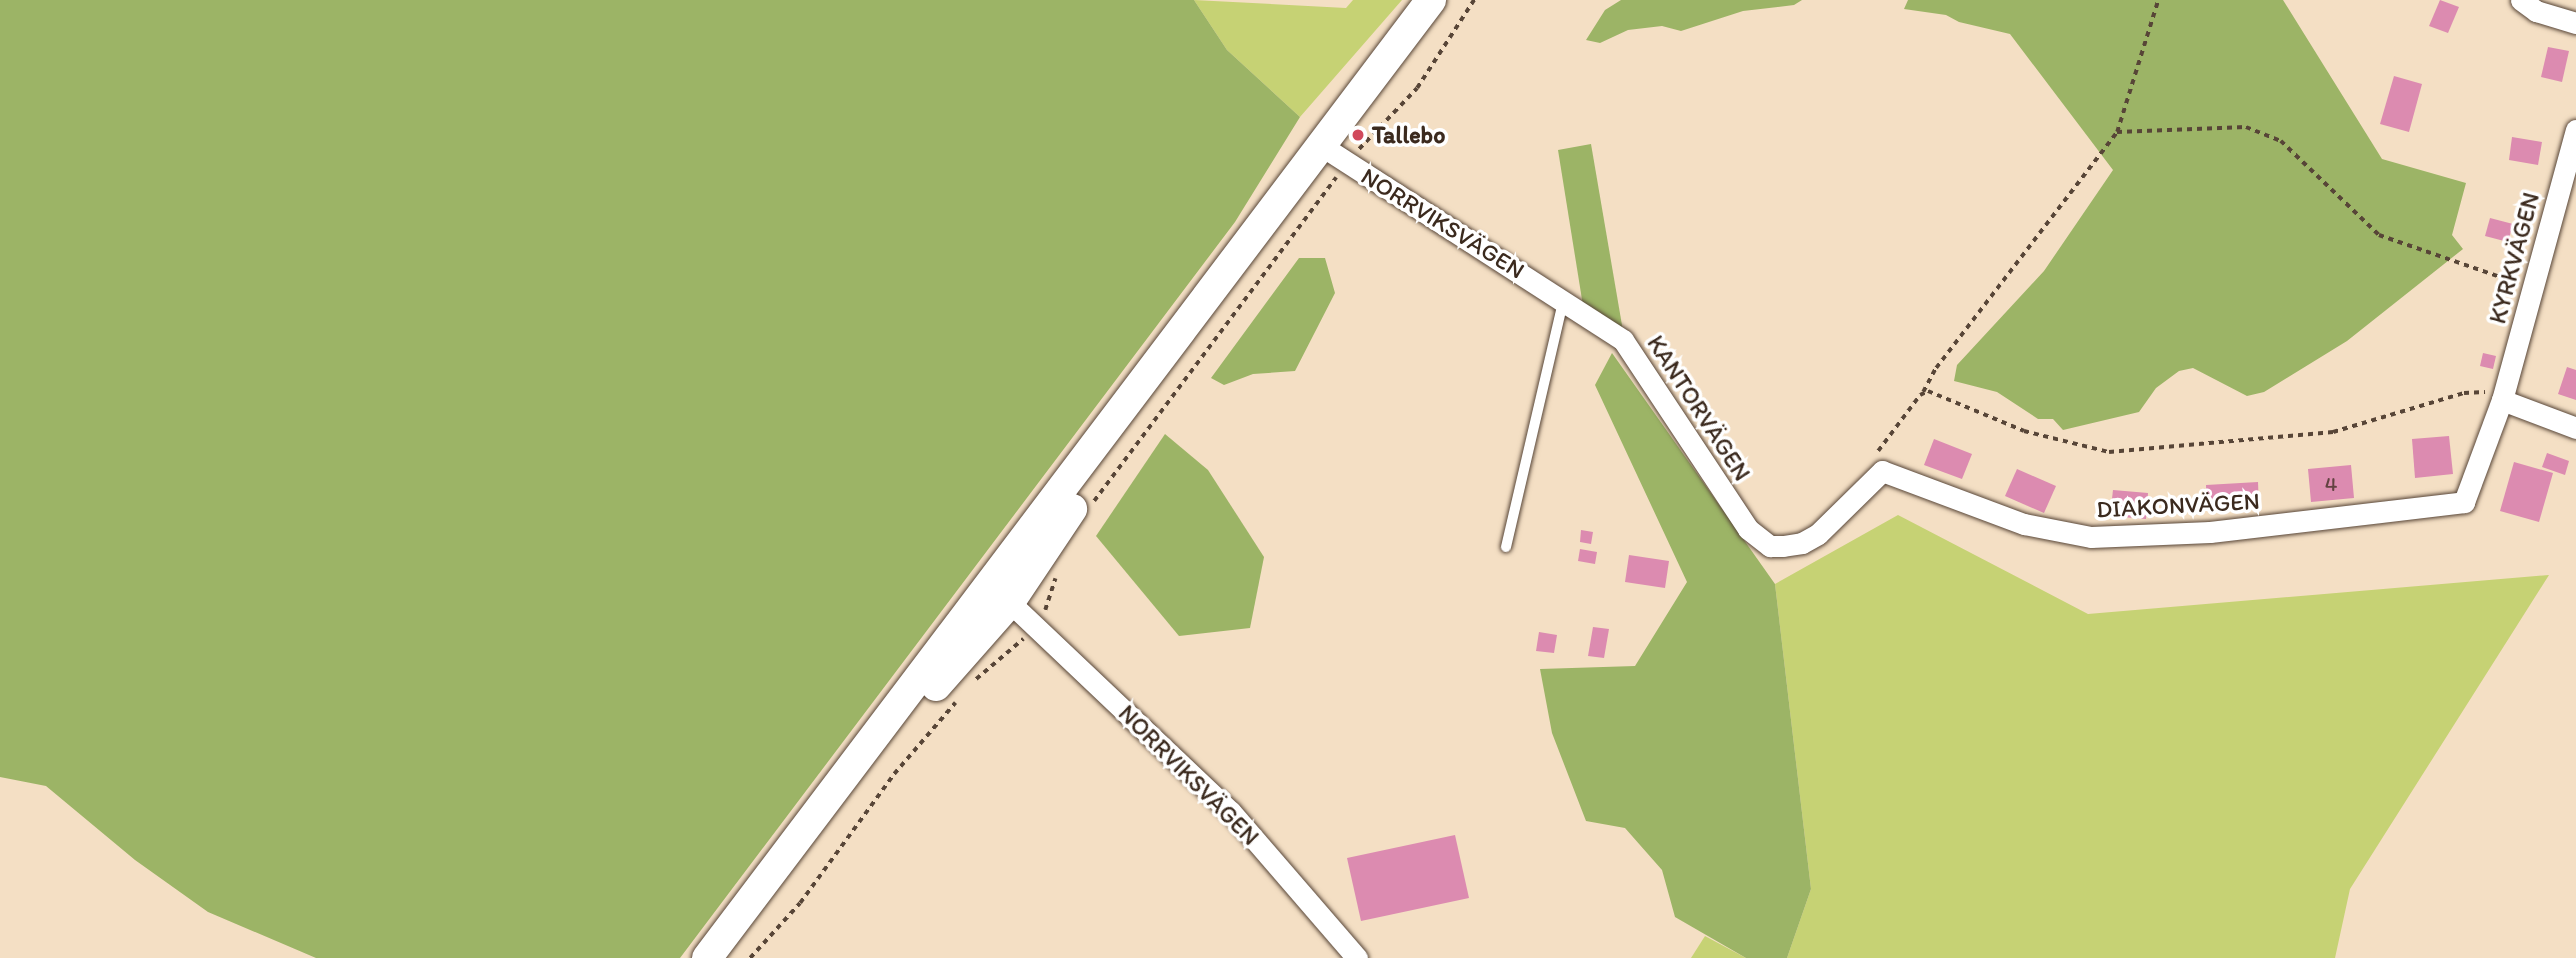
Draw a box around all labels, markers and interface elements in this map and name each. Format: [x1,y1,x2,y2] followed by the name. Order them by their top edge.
[1372,121,1445,149] place label: Tallebo
[1350,127,1366,143] marker: Tallebo
[1356,161,1530,285] street label: NORRVIKSVÄGEN
[2483,189,2545,327] street label: KYRKVÄGEN
[1641,330,1757,486] street label: KANTORVÄGEN
[2325,471,2337,497] house number: 4
[2096,486,2260,524] street label: DIAKONVÄGEN
[1113,699,1265,851] street label: NORRVIKSVÄGEN

